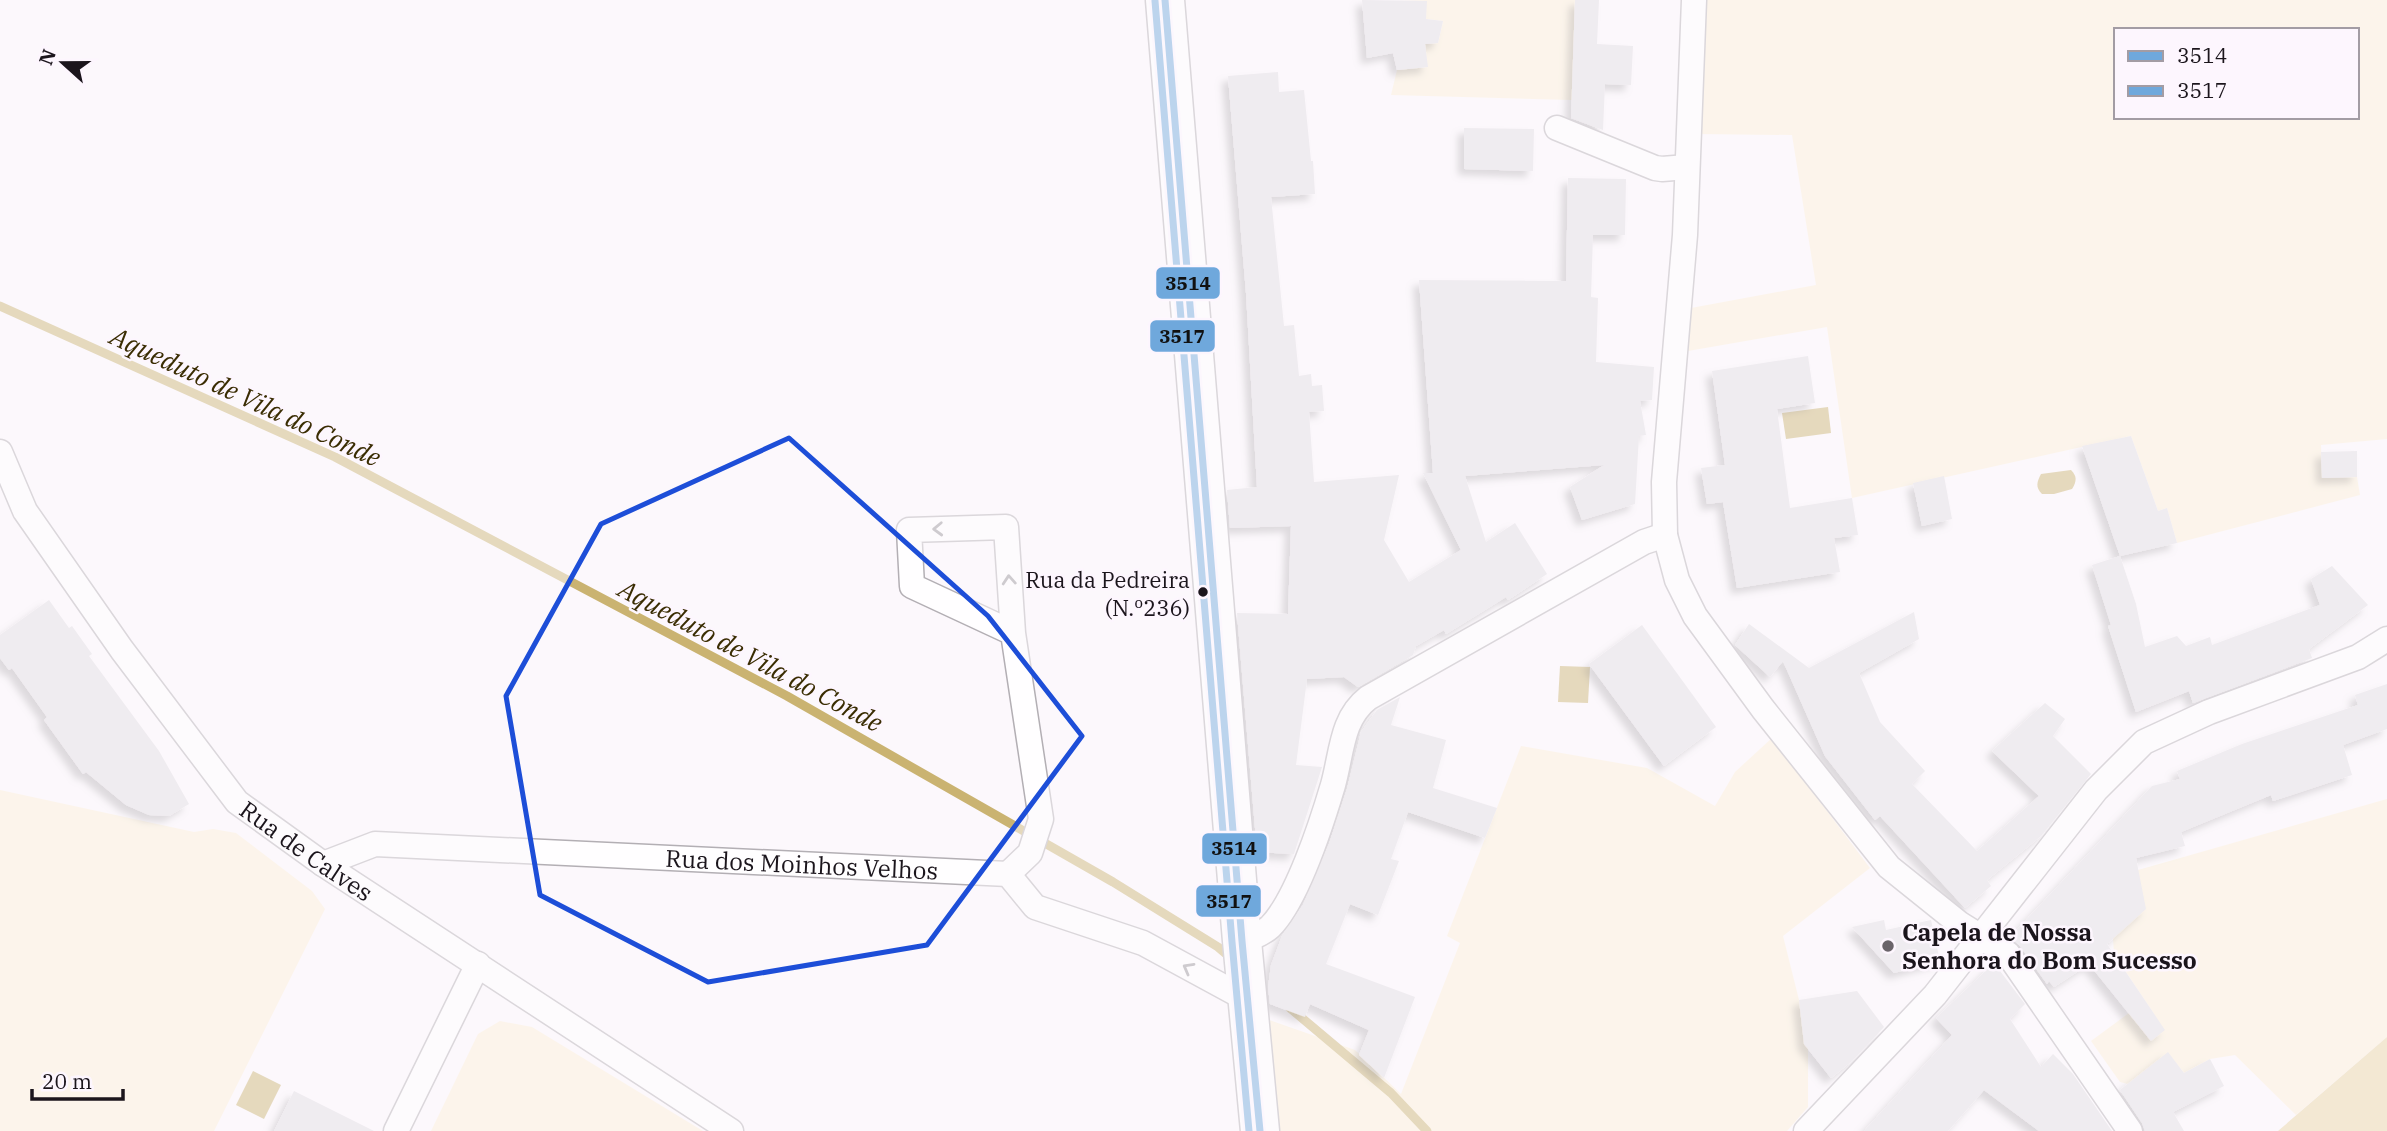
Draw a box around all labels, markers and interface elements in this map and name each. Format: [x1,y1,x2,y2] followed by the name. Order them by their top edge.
[28,28,98,98] north arrow
[2114,28,2359,119] legend
[2177,41,2227,69] text: 3514
[33,46,61,68] text: N
[2177,76,2227,104] text: 3517
[1155,266,1221,300] line badge: 3514
[1165,271,1211,295] text: 3514
[104,318,387,474] water label: Aqueduto de Vila do Conde
[1149,319,1216,353] line badge: 3517
[1159,324,1205,348] text: 3517
[932,521,942,537] one-way arrow
[1025,565,1190,622] place label: Rua da Pedreira (N.º236)
[611,570,889,739] water label: Aqueduto de Vila do Conde
[1002,574,1017,585] one-way arrow
[1196,585,1210,599] marker: Rua da Pedreira (N.º236)
[233,793,379,908] street label: Rua de Calves
[1201,832,1268,865] line badge: 3514
[1211,836,1257,860] text: 3514
[665,842,939,887] street label: Rua dos Moinhos Velhos
[1195,884,1262,918] line badge: 3517
[1206,889,1252,913] text: 3517
[1902,916,2197,976] place label: Capela de Nossa Senhora do Bom Sucesso
[1880,938,1896,954] marker: Capela de Nossa Senhora do Bom Sucesso
[1183,962,1195,976] one-way arrow
[32,1058,122,1102] scale bar
[42,1067,92,1095] text: 20 m

